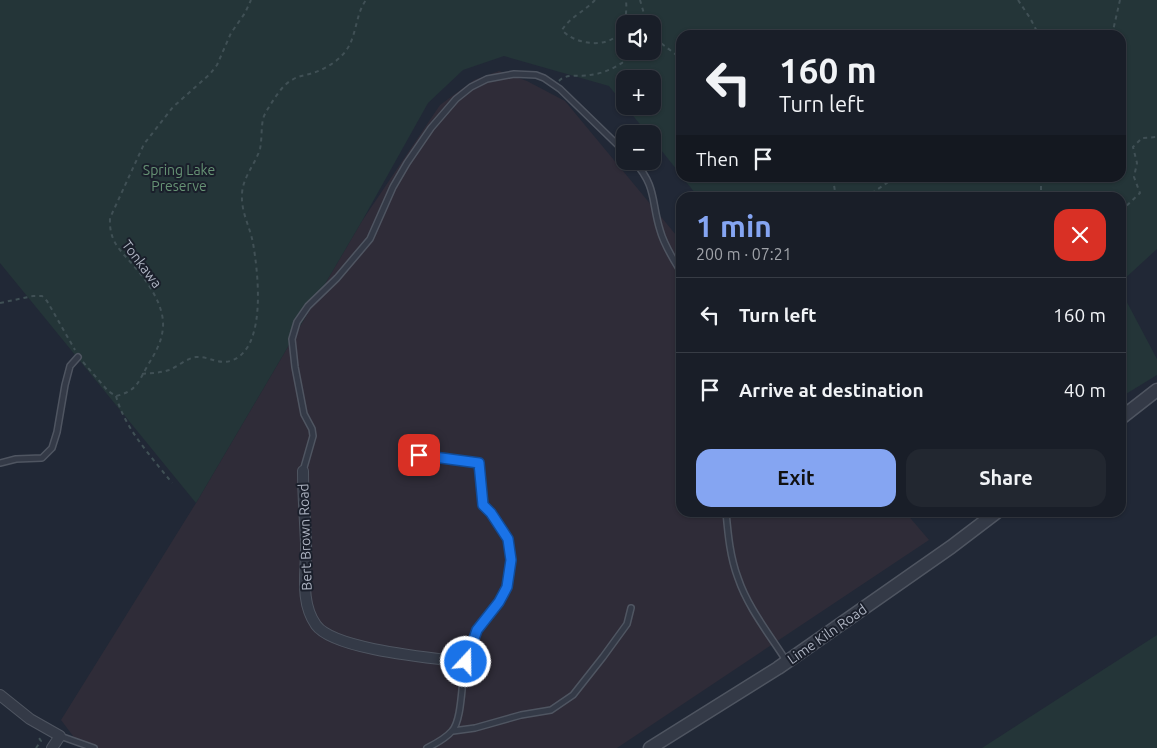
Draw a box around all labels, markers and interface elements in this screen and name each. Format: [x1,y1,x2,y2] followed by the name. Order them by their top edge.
[616,15,661,170] map controls
[616,15,661,60] button: sound
[696,50,761,115] icon: left
[779,50,877,90] text: 160 m
[616,70,661,115] button: +
[779,91,864,116] text: Turn left
[616,125,661,170] button: −
[749,145,777,173] icon: arrive
[696,148,739,170] text: Then
[143,162,215,194] park label: Spring Lake Preserve
[696,209,772,243] text: 1 min
[1054,209,1106,261] button: close
[119,237,165,291] street label: Tonkawa
[696,245,792,263] text: 200 m · 07:21
[696,301,724,329] icon: left
[739,304,817,326] text: Turn left
[1053,304,1106,326] text: 160 m
[696,376,724,404] icon: arrive
[739,379,924,401] text: Arrive at destination
[1064,379,1106,401] text: 40 m
[398,434,440,476] pin
[405,441,433,469] icon: arrive
[696,449,896,507] button: Exit
[906,449,1106,507] button: Share
[295,483,315,591] street label: Bert Brown Road
[784,601,870,667] street label: Lime Kiln Road
[439,635,491,687] position arrow

